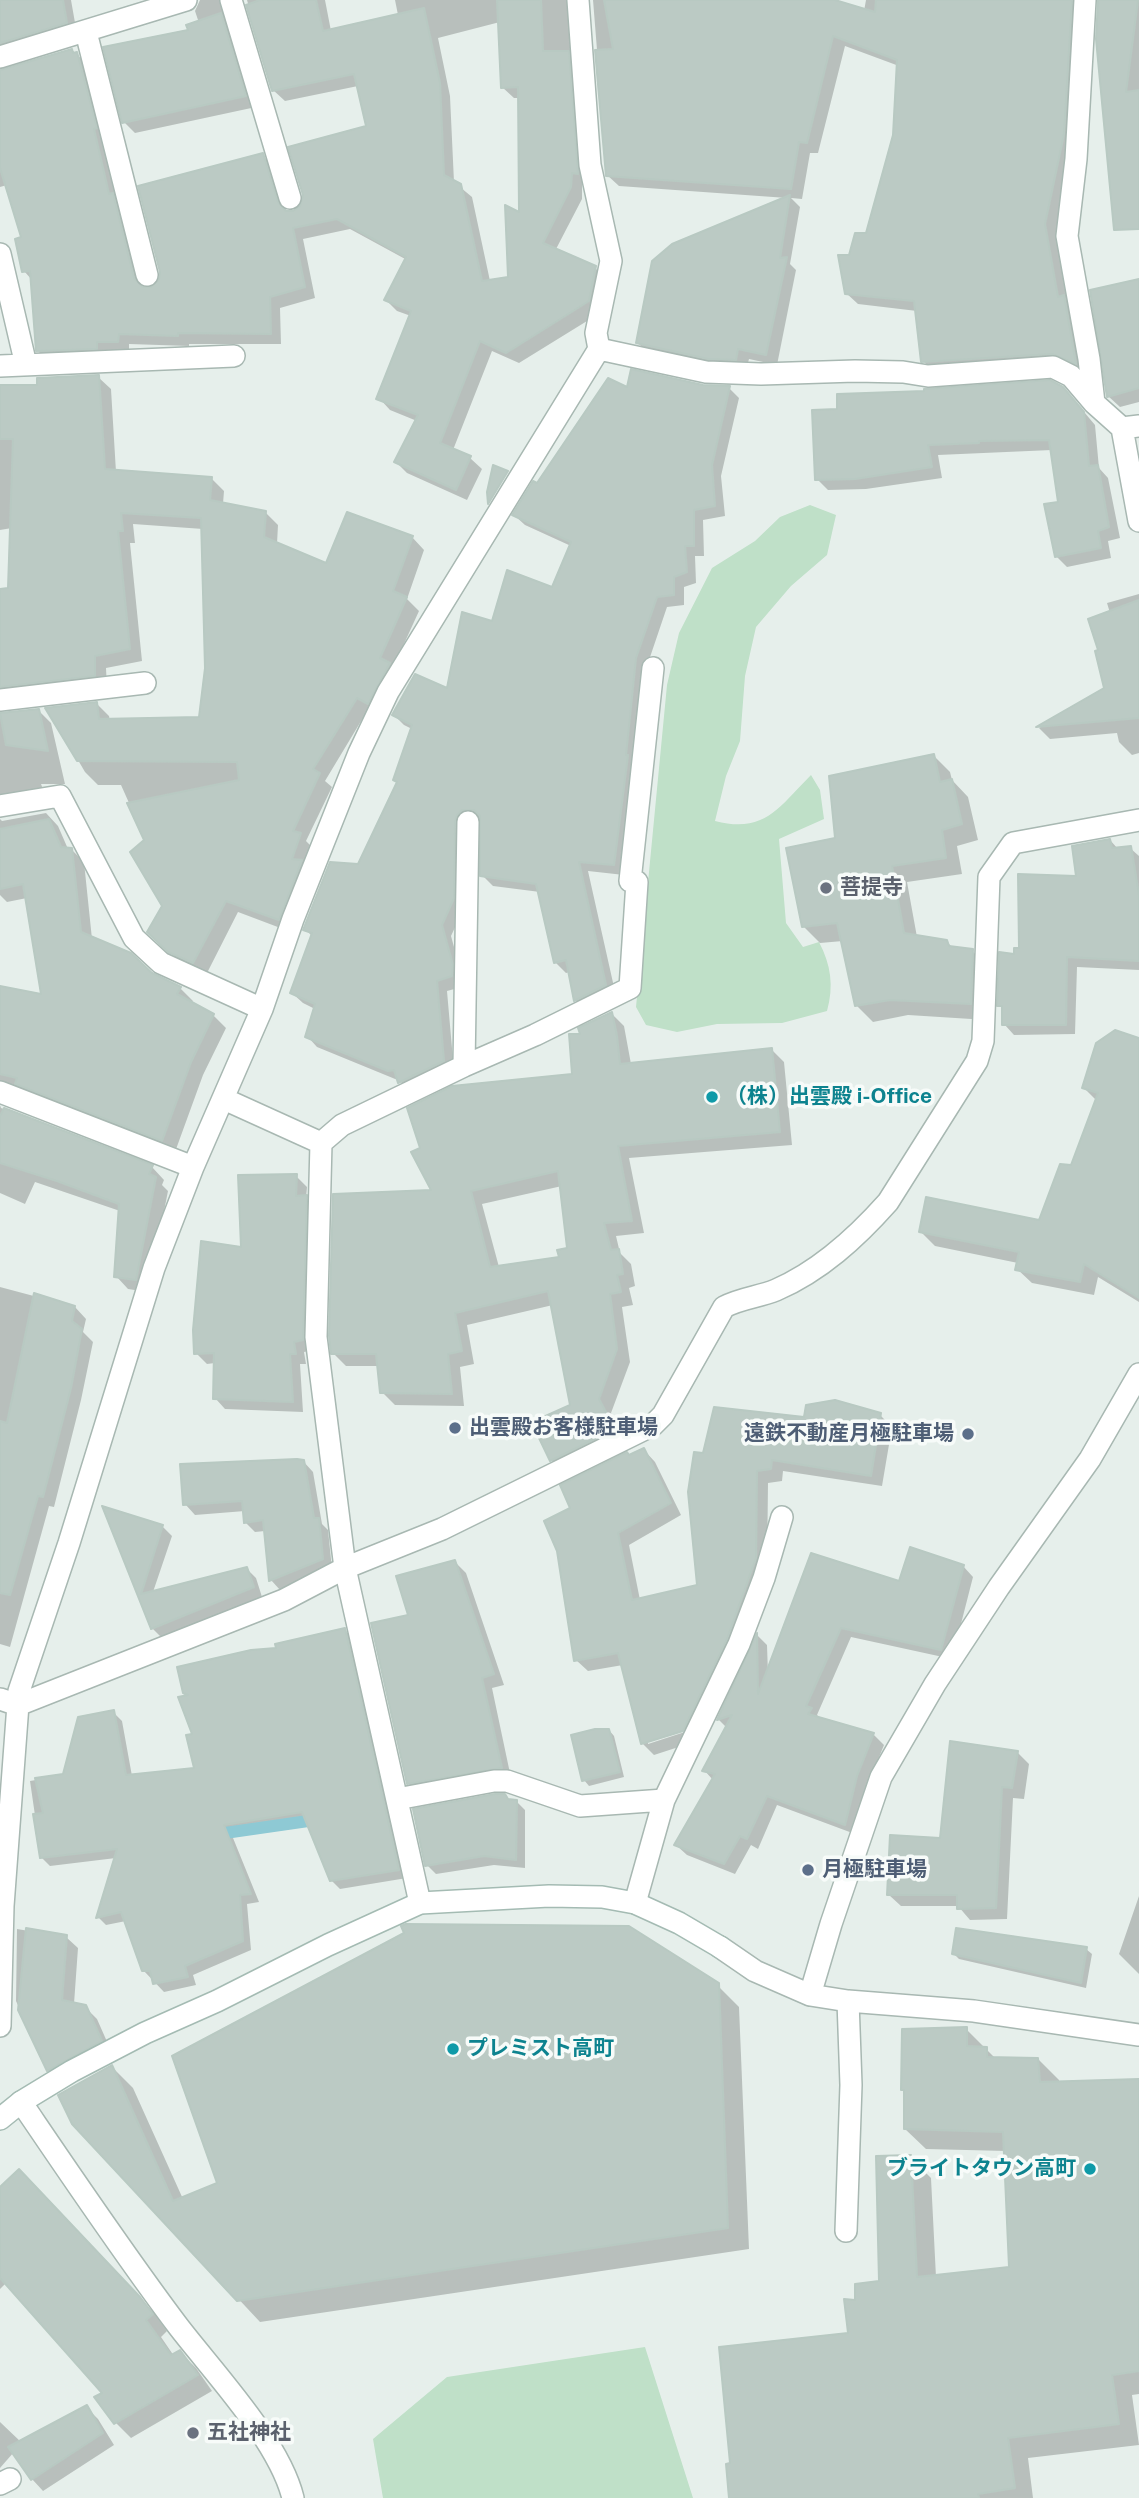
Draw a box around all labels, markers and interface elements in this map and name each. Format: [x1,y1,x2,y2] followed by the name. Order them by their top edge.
[840,875,903,901] place label: 菩提寺
[818,880,834,896] marker: 菩提寺
[726,1084,932,1110] place label: （株）出雲殿 i-Office
[704,1089,720,1105] marker: （株）出雲殿 i-Office
[469,1415,658,1441] place label: 出雲殿お客様駐車場
[447,1420,463,1436] marker: 出雲殿お客様駐車場
[744,1421,954,1447] place label: 遠鉄不動産月極駐車場
[960,1426,976,1442] marker: 遠鉄不動産月極駐車場
[822,1857,927,1883] place label: 月極駐車場
[800,1862,816,1878] marker: 月極駐車場
[467,2036,614,2062] place label: プレミスト高町
[445,2041,461,2057] marker: プレミスト高町
[887,2156,1076,2182] place label: ブライトタウン高町
[1082,2161,1098,2177] marker: ブライトタウン高町
[207,2420,291,2446] place label: 五社神社
[185,2425,201,2441] marker: 五社神社

